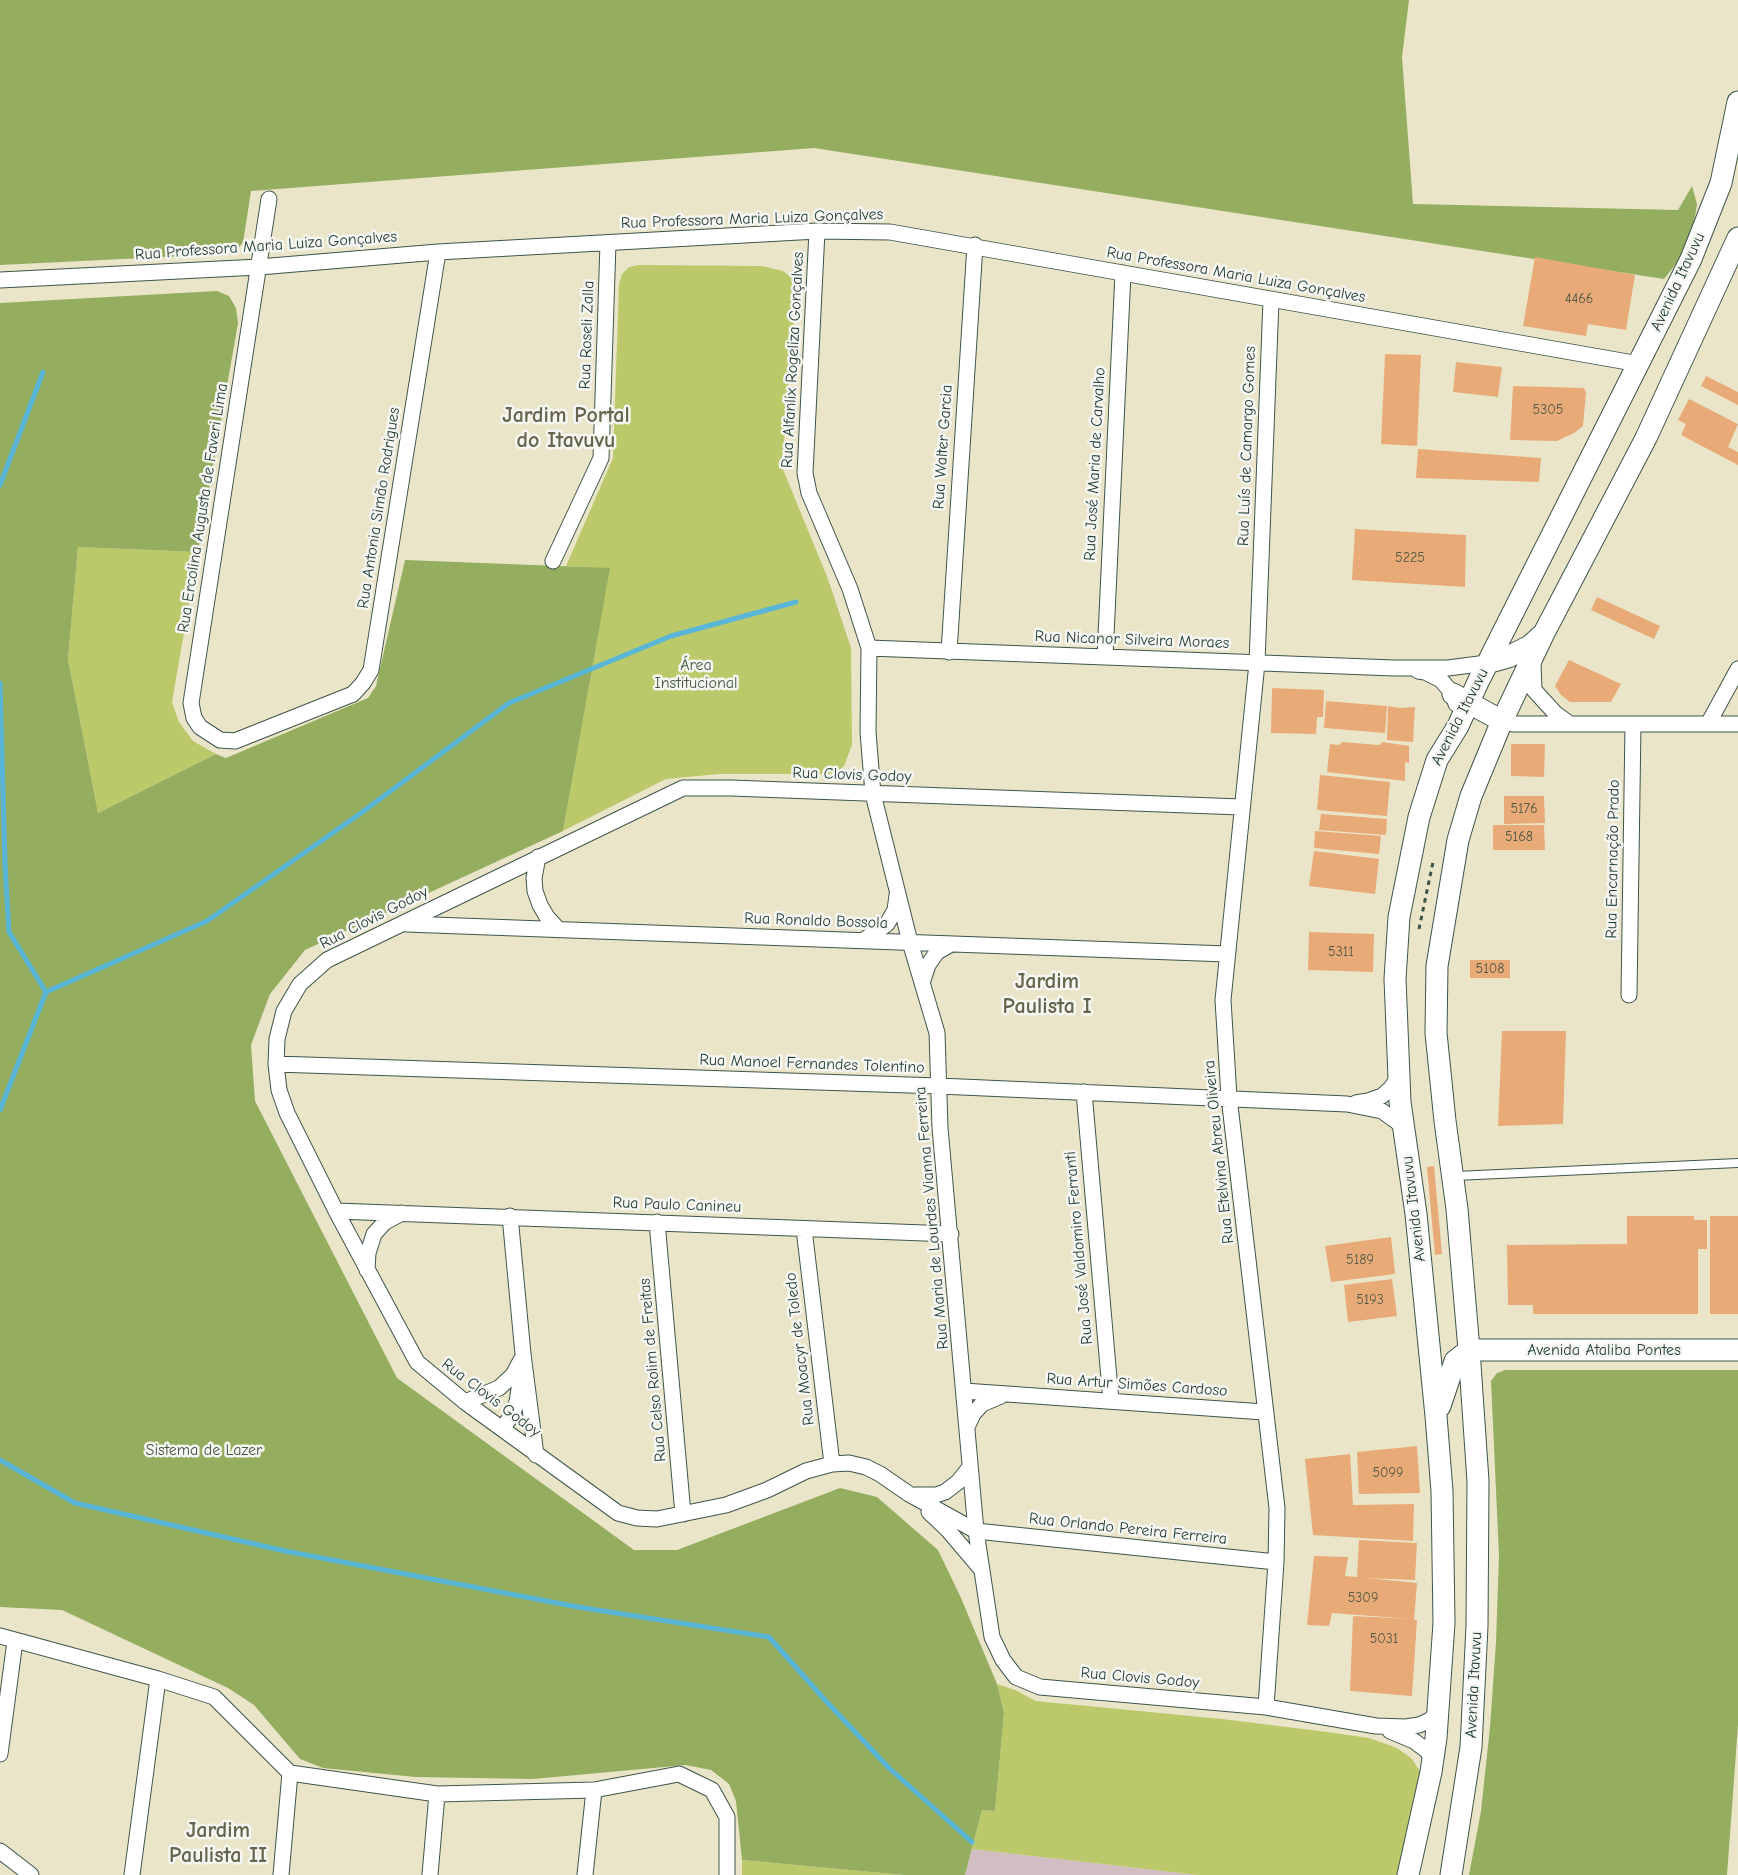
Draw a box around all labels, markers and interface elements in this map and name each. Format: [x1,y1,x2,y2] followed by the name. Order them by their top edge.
[620,205,884,233] street label: Rua Professora Maria Luiza Gonçalves
[134,227,398,265] street label: Rua Professora Maria Luiza Gonçalves
[1647,230,1709,334] street label: Avenida Itavuvu
[1105,243,1367,307] street label: Rua Professora Maria Luiza Gonçalves
[778,251,808,469] street label: Rua Alfanlix Rogeliza Gonçalves
[576,280,598,390] street label: Rua Roseli Zalla
[1565,291,1593,307] house number: 4466
[1234,346,1260,546] street label: Rua Luís de Camargo Gomes
[1080,367,1110,561] street label: Rua José Maria de Carvalho
[174,382,232,634] street label: Rua Ercolina Augusta de Faveri Lima
[929,384,957,510] street label: Rua Walter Garcia
[1533,402,1563,418] house number: 5305
[502,403,630,454] district label: Jardim Portal do Itavuvu
[354,406,404,610] street label: Rua Antonia Simão Rodrigues
[1395,550,1425,566] house number: 5225
[1034,627,1230,653] street label: Rua Nicanor Silveira Moraes
[654,655,738,693] park label: Área Institucional
[1427,665,1493,769] street label: Avenida Itavuvu
[792,763,912,787] street label: Rua Clovis Godoy
[1602,779,1624,939] street label: Rua Encarnação Prado
[1510,801,1538,817] house number: 5176
[1505,829,1533,845] house number: 5168
[317,882,431,954] street label: Rua Clovis Godoy
[744,909,888,933] street label: Rua Ronaldo Bossola
[1328,944,1354,960] house number: 5311
[1476,961,1504,977] house number: 5108
[1002,969,1092,1020] district label: Jardim Paulista I
[699,1050,925,1078] street label: Rua Manoel Fernandes Tolentino
[1200,1059,1238,1245] street label: Rua Etelvina Abreu Oliveira
[911,1086,953,1350] street label: Rua Maria de Lourdes Vianna Ferreira
[1061,1150,1097,1346] street label: Rua José Valdomiro Ferranti
[1398,1155,1430,1263] street label: Avenida Itavuvu
[612,1193,742,1217] street label: Rua Paulo Canineu
[1346,1252,1374,1268] house number: 5189
[781,1272,819,1426] street label: Rua Moacyr de Toledo
[635,1277,671,1463] street label: Rua Celso Rolim de Freitas
[1356,1292,1384,1308] house number: 5193
[1527,1340,1681,1360] street label: Avenida Ataliba Pontes
[438,1354,544,1442] street label: Rua Clovis Godoy
[1046,1369,1228,1401] street label: Rua Artur Simões Cardoso
[146,1440,262,1460] park label: Sistema de Lazer
[1373,1465,1403,1481] house number: 5099
[1028,1509,1228,1549] street label: Rua Orlando Pereira Ferreira
[1348,1590,1378,1606] house number: 5309
[1370,1631,1398,1647] house number: 5031
[1462,1631,1486,1739] street label: Avenida Itavuvu
[1080,1663,1200,1693] street label: Rua Clovis Godoy
[169,1818,267,1870] district label: Jardim Paulista II

